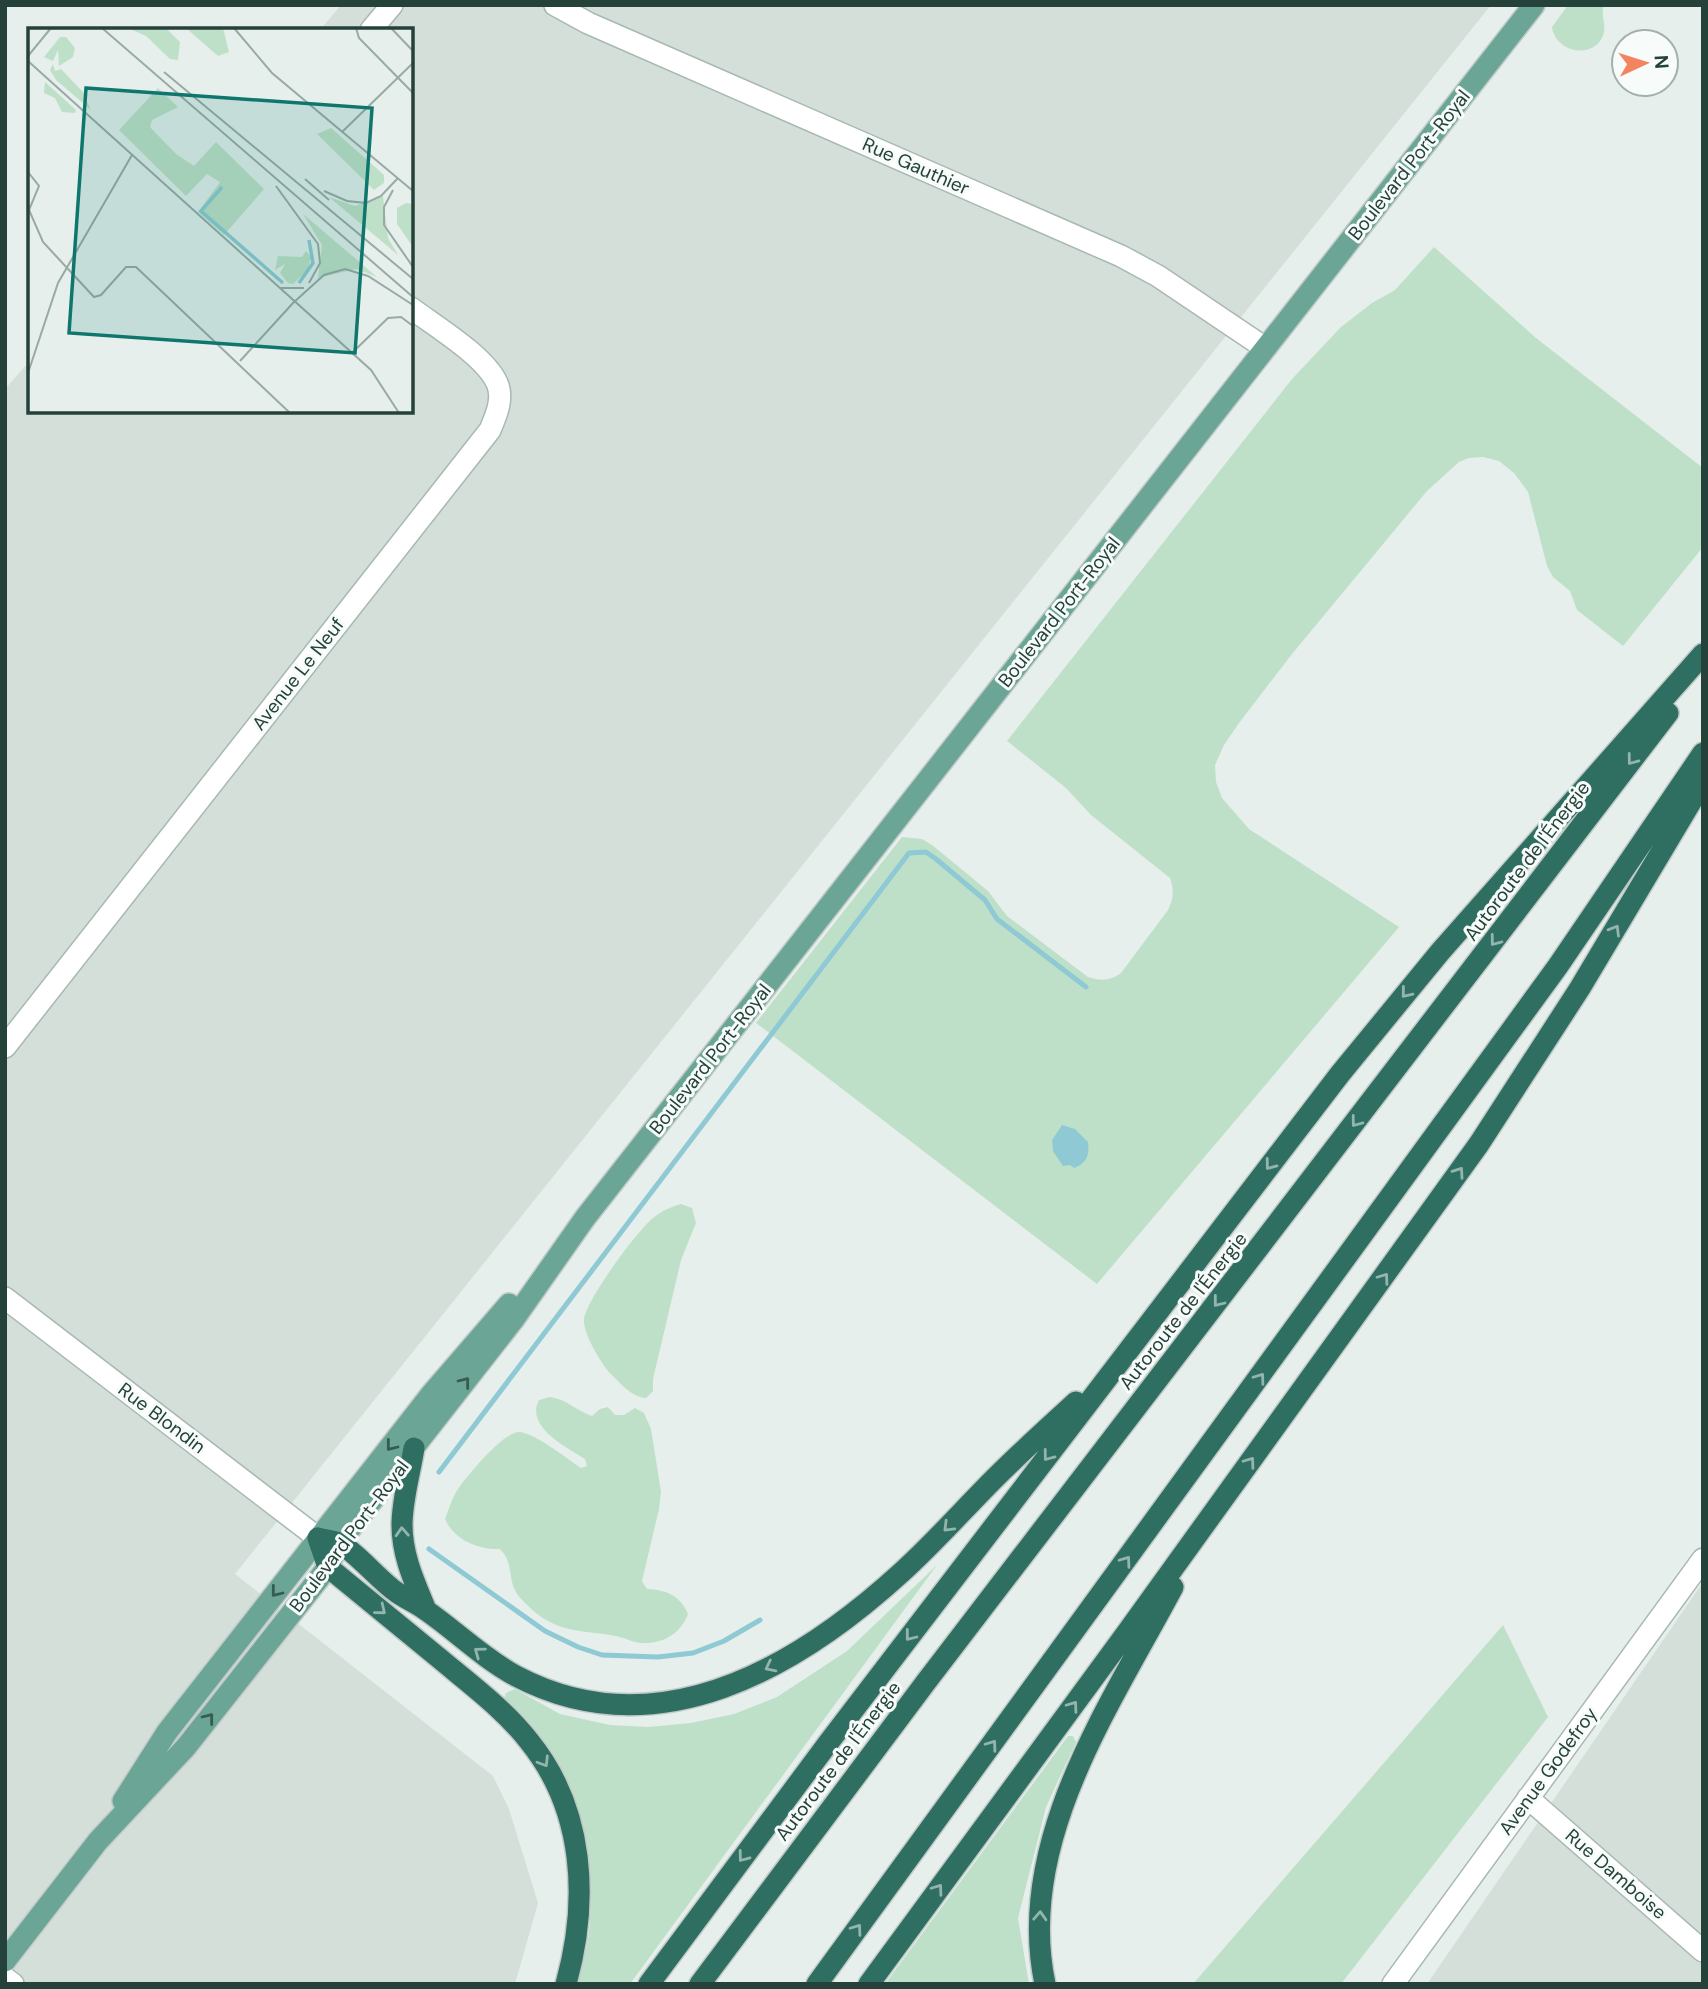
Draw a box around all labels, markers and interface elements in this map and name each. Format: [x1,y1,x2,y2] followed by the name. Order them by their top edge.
[28,28,413,413] inset map
[1610,28,1680,98] north arrow
[1649,54,1674,70] text: N
[1342,85,1476,245] street label: Boulevard Port-Royal
[859,131,973,201] street label: Rue Gauthier
[992,532,1126,692] street label: Boulevard Port-Royal
[246,613,350,735] street label: Avenue Le Neuf
[1628,752,1641,765] one-way arrow
[1459,776,1595,946] street label: Autoroute de l'Énergie
[1607,924,1620,937] one-way arrow
[1490,933,1503,946] one-way arrow
[643,979,777,1139] street label: Boulevard Port-Royal
[1402,984,1414,997] one-way arrow
[1352,1114,1365,1126] one-way arrow
[1266,1157,1278,1169] one-way arrow
[1451,1167,1463,1180] one-way arrow
[1113,1227,1253,1395] street label: Autoroute de l'Énergie
[1375,1273,1388,1286] one-way arrow
[1214,1295,1227,1307] one-way arrow
[1252,1373,1264,1385] one-way arrow
[113,1377,211,1459] street label: Rue Blondin
[457,1378,470,1390] one-way arrow
[387,1438,400,1451] one-way arrow
[1043,1448,1056,1460] one-way arrow
[284,1455,414,1617] street label: Boulevard Port-Royal
[1241,1457,1254,1470] one-way arrow
[943,1519,956,1532] one-way arrow
[395,1526,410,1537] one-way arrow
[1118,1556,1130,1569] one-way arrow
[272,1584,285,1597] one-way arrow
[373,1602,386,1614] one-way arrow
[905,1629,918,1641] one-way arrow
[474,1648,487,1660] one-way arrow
[765,1659,777,1673] one-way arrow
[770,1676,906,1846] street label: Autoroute de l'Énergie
[1065,1701,1077,1713] one-way arrow
[1493,1702,1603,1840] street label: Avenue Godefroy
[201,1713,214,1726] one-way arrow
[983,1740,996,1753] one-way arrow
[535,1754,548,1767] one-way arrow
[1560,1823,1672,1925] street label: Rue Damboise
[738,1849,751,1862] one-way arrow
[930,1884,942,1897] one-way arrow
[1033,1910,1048,1921] one-way arrow
[849,1924,862,1937] one-way arrow

